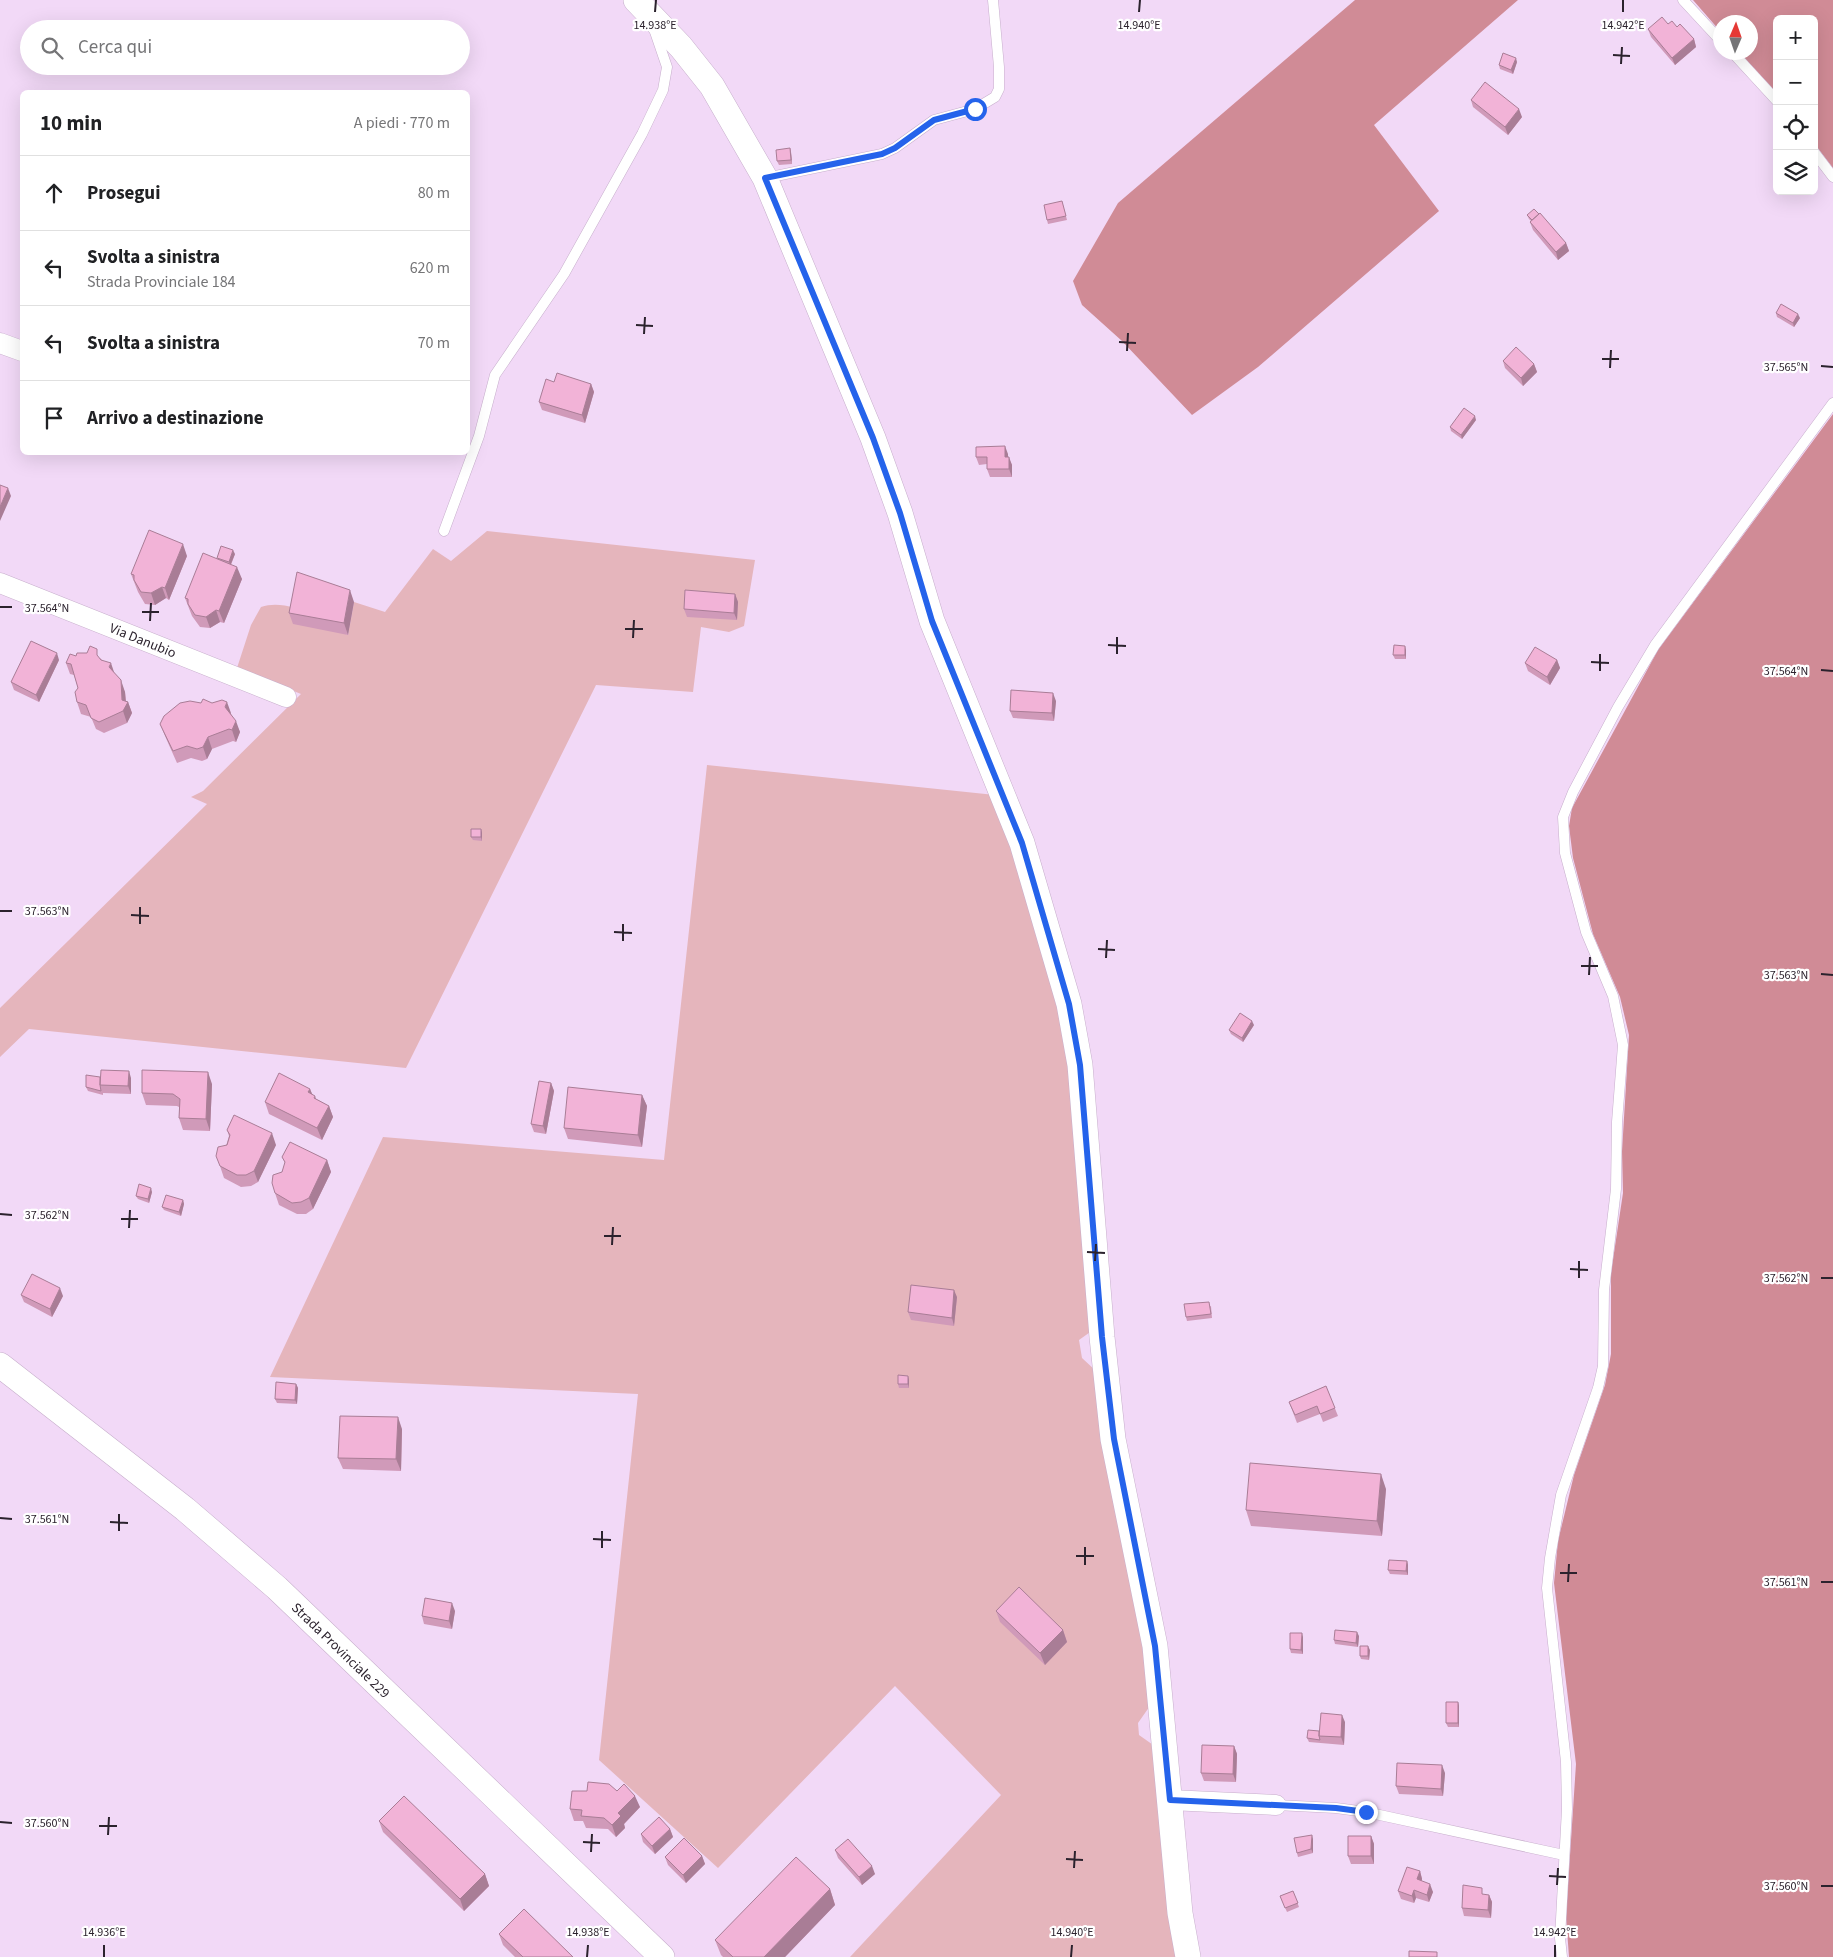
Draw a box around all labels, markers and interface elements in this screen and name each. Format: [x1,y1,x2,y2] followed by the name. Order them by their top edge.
[1713,15,1758,60] north arrow
[1773,15,1818,195] map controls
[1773,15,1818,60] button: +
[633,17,677,34] text: 14.938°E
[1117,17,1161,34] text: 14.940°E
[1601,17,1645,34] text: 14.942°E
[20,20,470,75] search box
[38,34,66,62] icon: search
[78,34,152,61] text: Cerca qui
[1773,60,1818,105] button: −
[964,98,987,121] route start
[1773,105,1818,150] button: locate
[40,108,102,138] text: 10 min
[354,112,450,134] text: A piedi · 770 m
[1773,150,1818,195] button: layers
[40,179,68,207] icon: ahead
[87,180,160,207] text: Prosegui
[418,182,450,204] text: 80 m
[87,244,220,271] text: Svolta a sinistra
[40,254,68,282] icon: left
[410,257,450,279] text: 620 m
[87,271,236,293] text: Strada Provinciale 184
[40,329,68,357] icon: left
[87,330,220,357] text: Svolta a sinistra
[418,332,450,354] text: 70 m
[1764,359,1808,376] text: 37.565°N
[40,404,68,432] icon: arrive
[87,405,264,432] text: Arrivo a destinazione
[25,600,69,617] text: 37.564°N
[106,619,179,663] street label: Via Danubio
[1764,663,1808,680] text: 37.564°N
[25,903,69,920] text: 37.563°N
[1764,967,1808,984] text: 37.563°N
[25,1207,69,1224] text: 37.562°N
[1764,1270,1808,1287] text: 37.562°N
[25,1511,69,1528] text: 37.561°N
[1764,1574,1808,1591] text: 37.561°N
[287,1598,394,1703] street label: Strada Provinciale 229
[1355,1801,1378,1824] route end
[25,1815,69,1832] text: 37.560°N
[1764,1878,1808,1895] text: 37.560°N
[82,1924,126,1941] text: 14.936°E
[566,1924,610,1941] text: 14.938°E
[1050,1924,1094,1941] text: 14.940°E
[1533,1924,1577,1941] text: 14.942°E

